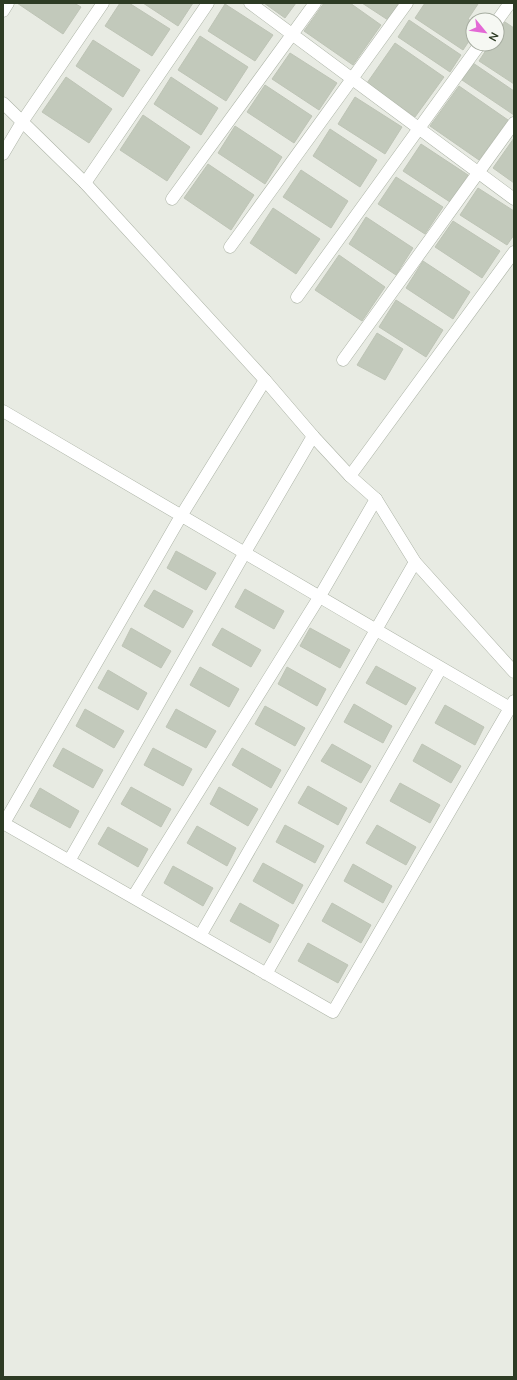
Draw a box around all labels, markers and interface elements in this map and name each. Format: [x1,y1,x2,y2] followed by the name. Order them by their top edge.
[465,12,505,52] north arrow
[485,29,502,44] text: N

